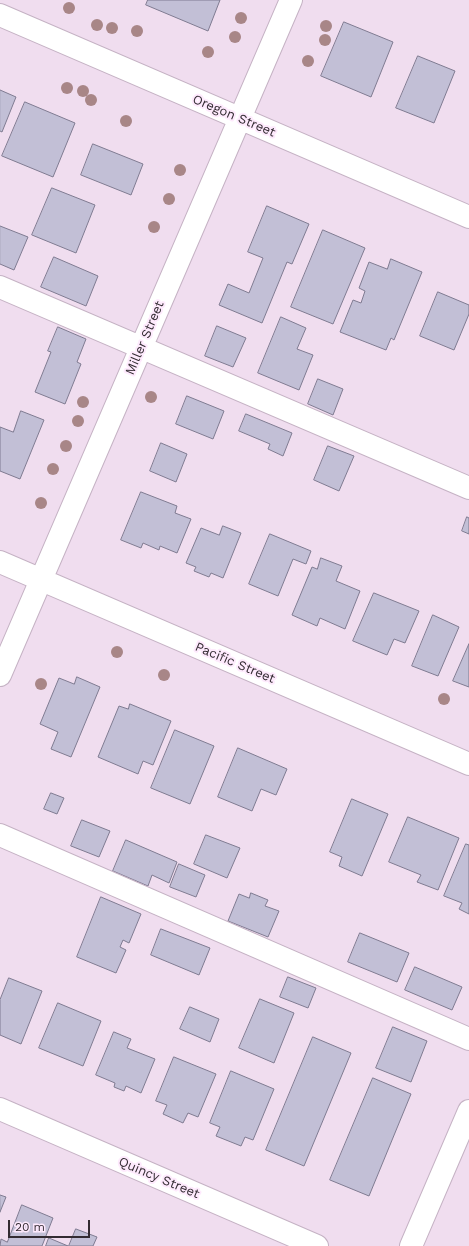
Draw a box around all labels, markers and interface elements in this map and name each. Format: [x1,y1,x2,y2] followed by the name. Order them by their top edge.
[190,92,278,140] street label: Oregon Street
[122,299,168,377] street label: Miller Street
[193,639,277,687] street label: Pacific Street
[116,1154,202,1202] street label: Quincy Street
[10,1212,92,1238] scale bar
[15,1220,45,1234] text: 20 m

